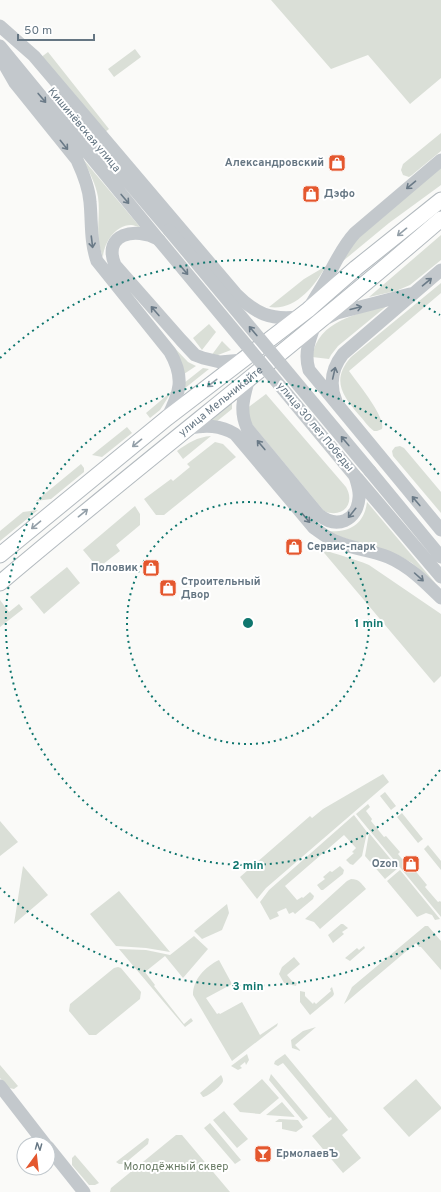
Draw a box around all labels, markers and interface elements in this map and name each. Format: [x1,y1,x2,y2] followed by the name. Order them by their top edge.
[18,16,94,42] scale bar
[24,23,52,39] text: 50 m
[45,85,124,175] street label: Кишинёвская улица
[38,93,47,104] one-way arrow
[60,139,68,150] one-way arrow
[327,153,347,173] shop icon: Александровский
[225,156,324,170] place label: Александровский
[406,180,416,189] one-way arrow
[301,184,321,204] shop icon: Дэфо
[324,187,355,201] place label: Дэфо
[121,193,130,204] one-way arrow
[396,227,407,236] one-way arrow
[88,235,96,248] one-way arrow
[180,264,189,275] one-way arrow
[422,277,432,286] one-way arrow
[349,304,362,311] one-way arrow
[150,306,160,316] one-way arrow
[248,325,257,336] one-way arrow
[176,363,266,440] street label: улица Мельникайте
[331,367,338,380] one-way arrow
[206,379,217,388] one-way arrow
[273,379,357,475] street label: улица 30 лет Победы
[340,436,349,447] one-way arrow
[131,439,142,447] one-way arrow
[257,440,266,450] one-way arrow
[411,495,420,506] one-way arrow
[348,508,357,518] one-way arrow
[78,509,89,518] one-way arrow
[301,513,311,523] one-way arrow
[30,521,41,530] one-way arrow
[284,537,304,557] shop icon: Сервис-парк
[307,540,377,554] place label: Сервис-парк
[141,558,161,578] shop icon: Половик
[91,561,139,575] place label: Половик
[414,572,424,581] one-way arrow
[181,575,261,602] place label: Строительный Двор
[158,578,178,598] shop icon: Строительный Двор
[241,616,255,630] centre of rings
[355,616,383,632] text: 1 min
[401,854,421,874] shop icon: Ozon
[372,857,398,871] place label: Ozon
[232,858,264,874] text: 2 min
[232,979,264,995] text: 3 min
[16,1136,56,1176] north arrow
[33,1140,44,1155] text: N
[253,1144,273,1164] bar icon: ЕрмолаевЪ
[276,1147,338,1161] place label: ЕрмолаевЪ
[123,1160,229,1174] park label: Молодёжный сквер

